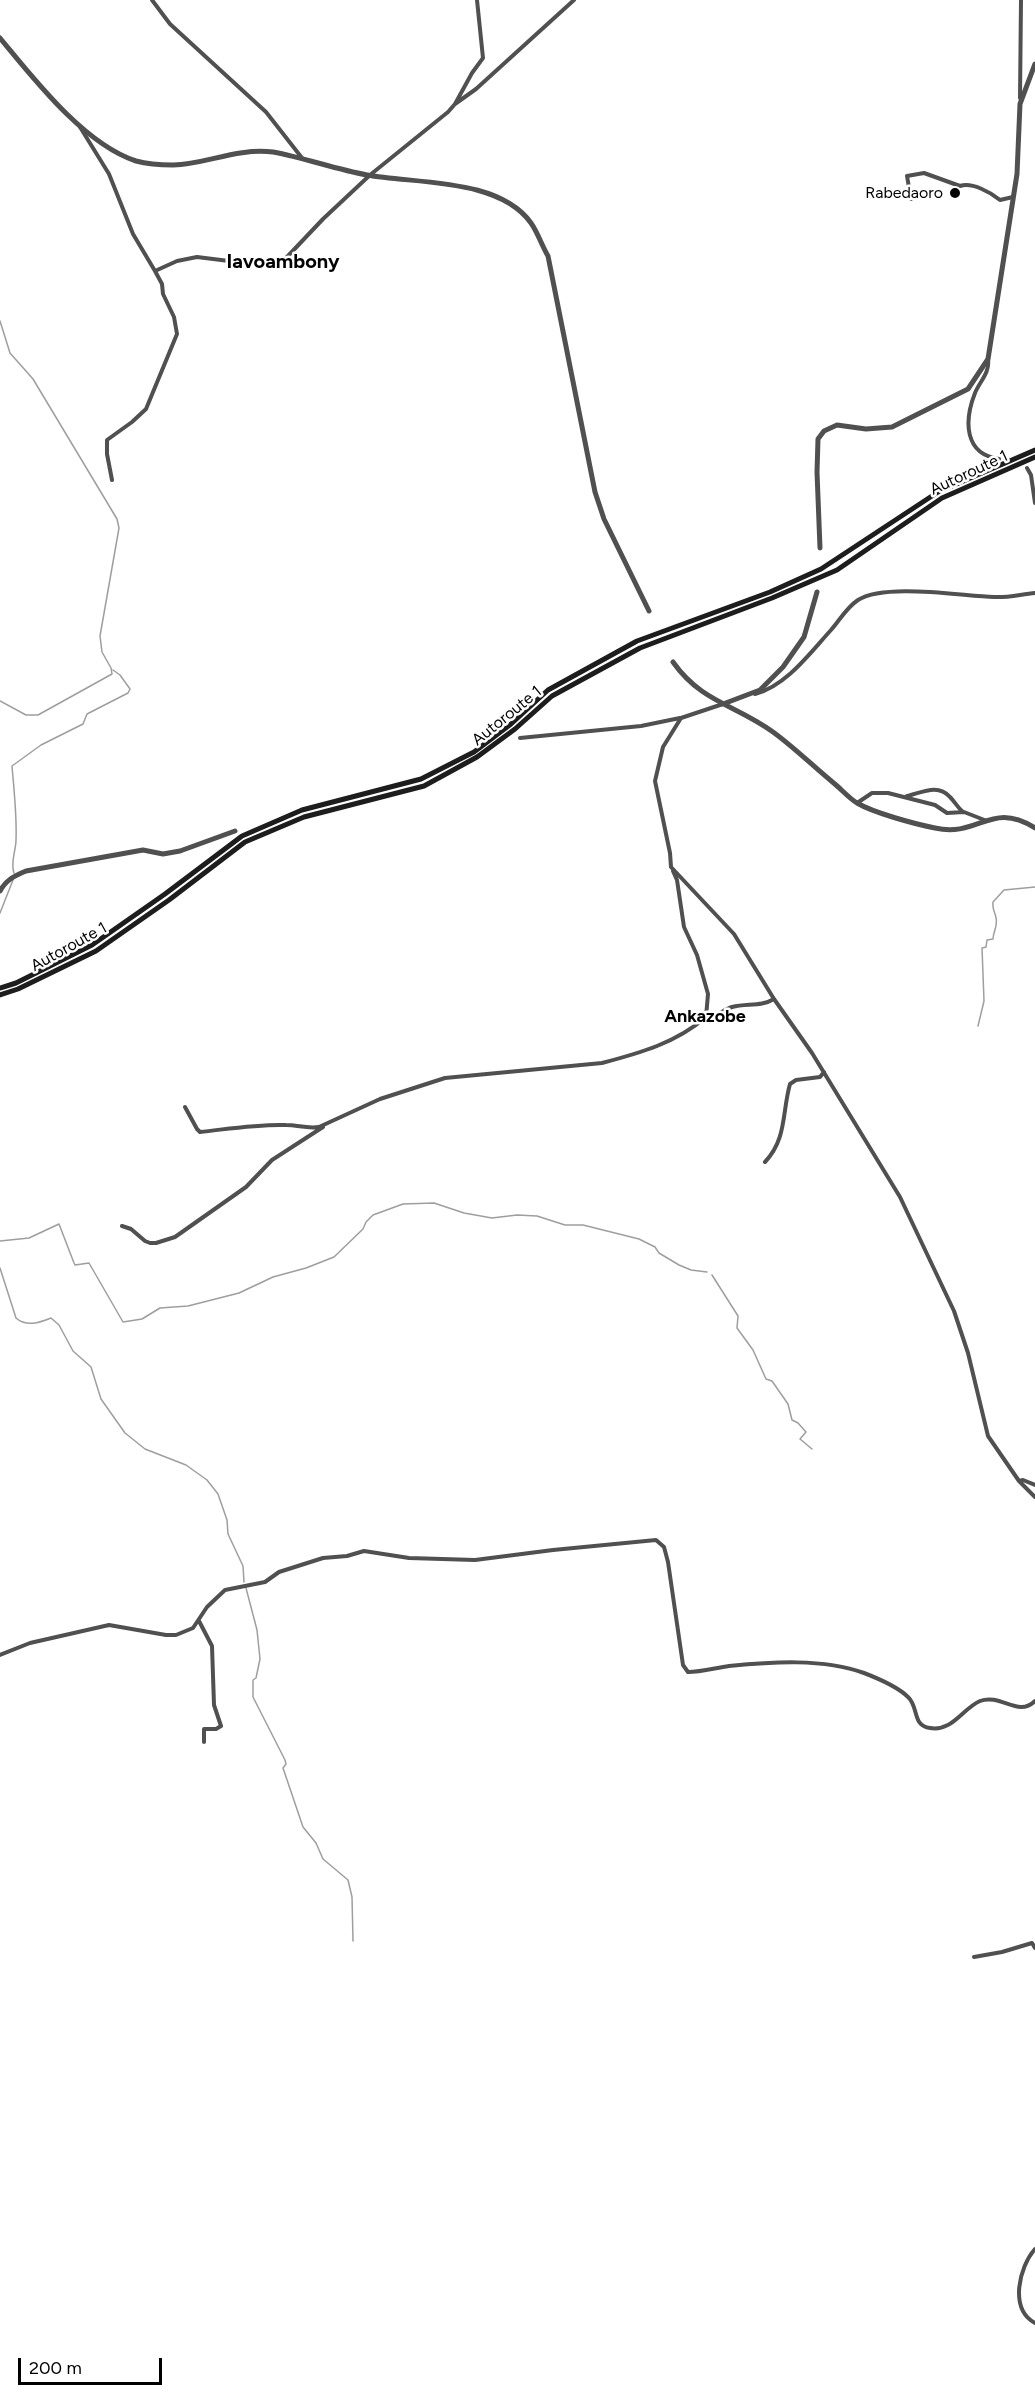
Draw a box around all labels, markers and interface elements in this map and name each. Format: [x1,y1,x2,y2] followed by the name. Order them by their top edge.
[865,183,943,203] place label: Rabedaoro
[948,186,962,200] marker: Rabedaoro
[227,250,339,274] district label: Iavoambony
[927,447,1011,499] street label: Autoroute 1
[468,682,546,750] street label: Autoroute 1
[28,918,110,976] street label: Autoroute 1
[664,1006,746,1028] district label: Ankazobe
[21,2346,165,2384] scale bar
[29,2357,82,2379] text: 200 m

